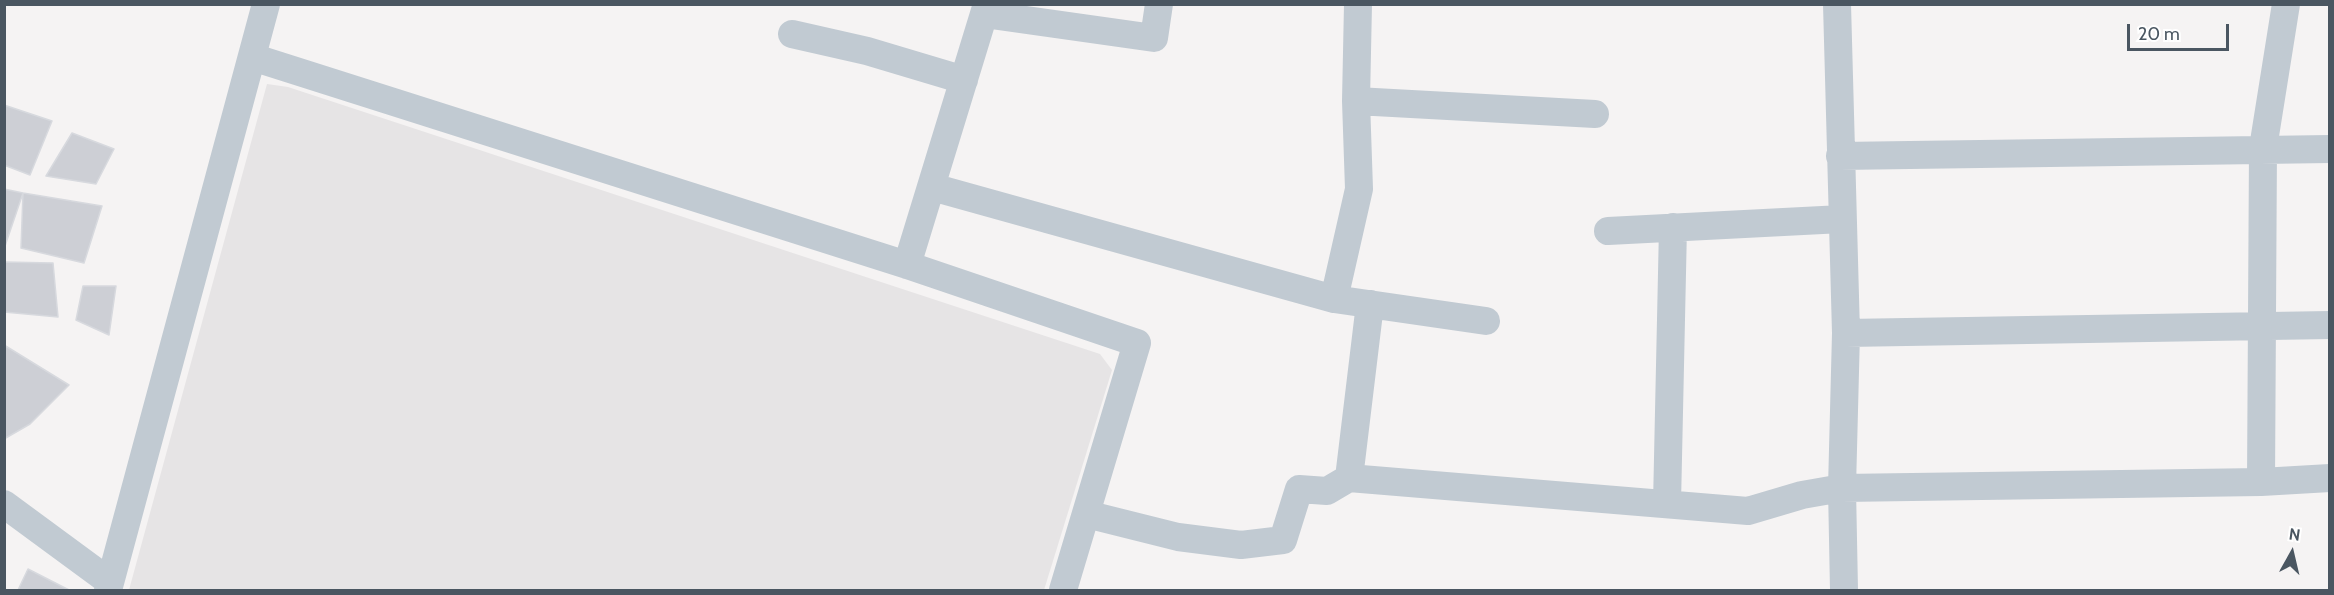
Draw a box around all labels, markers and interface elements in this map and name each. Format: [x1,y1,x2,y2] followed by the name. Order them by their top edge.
[2130,12,2232,50] scale bar
[2138,23,2180,45] text: 20 m
[2262,523,2322,583] north arrow
[2288,524,2301,545] text: N

